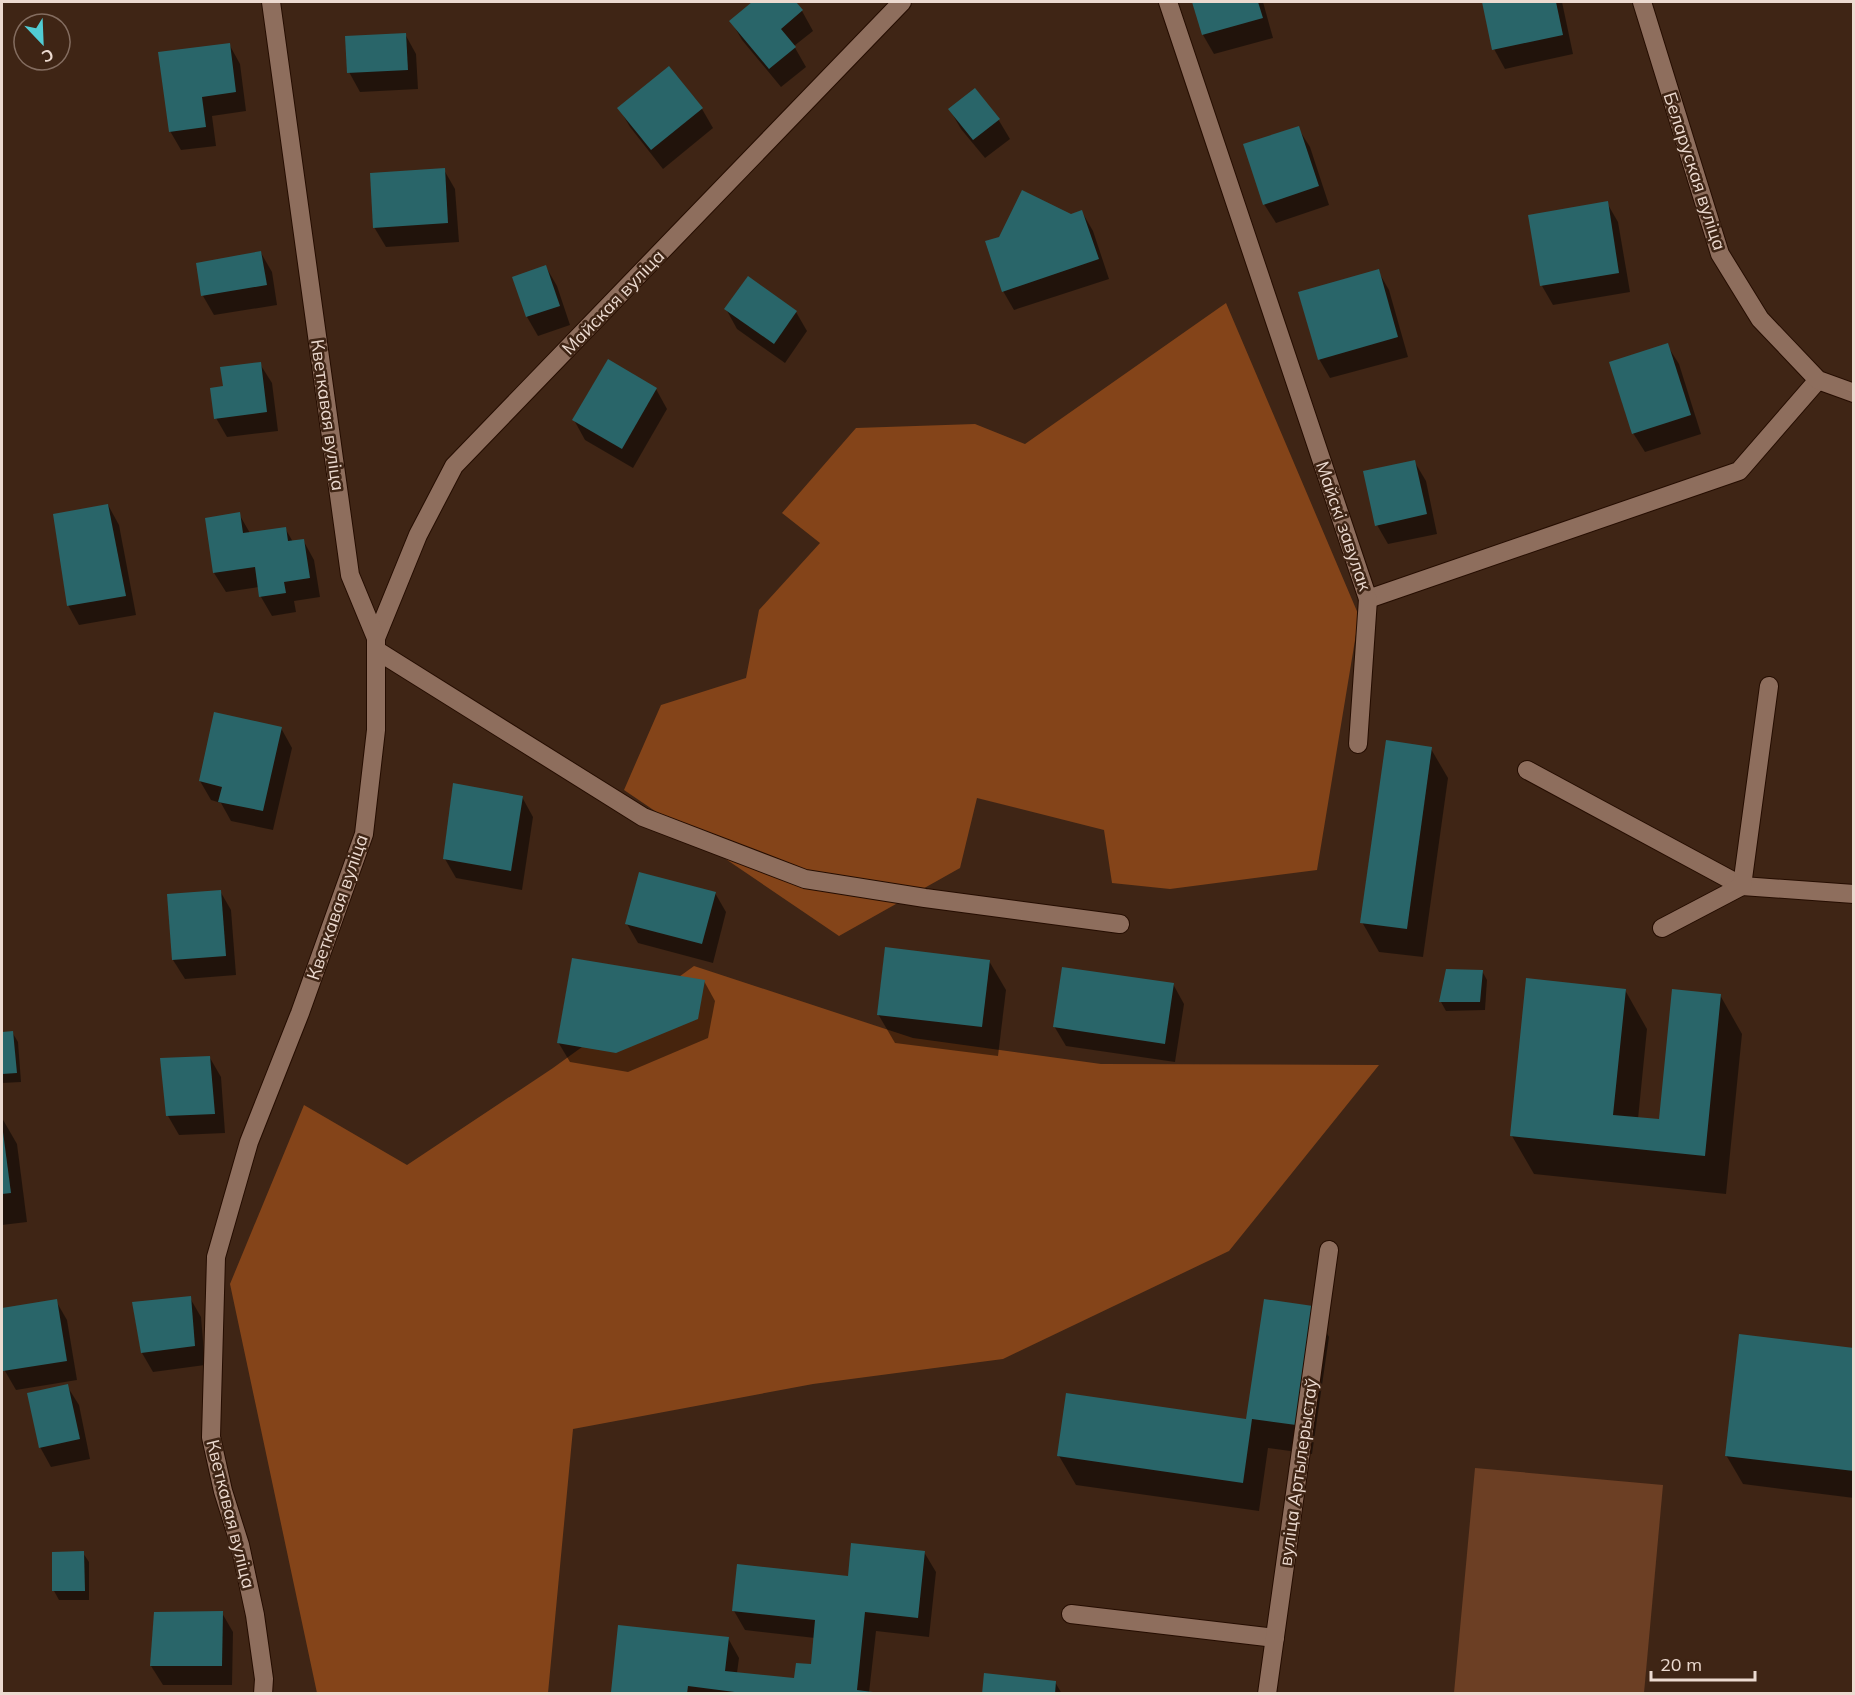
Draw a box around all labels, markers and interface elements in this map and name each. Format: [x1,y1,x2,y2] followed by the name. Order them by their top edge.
[12,12,72,72] north arrow
[39,44,57,67] text: С
[1659,89,1731,253] street label: Беларуская вуліца
[557,244,669,360] street label: Майская вуліца
[306,338,350,492] street label: Кветкавая вуліца
[1311,458,1377,594] street label: Майскі завулак
[301,831,373,983] street label: Кветкавая вуліца
[1273,1376,1323,1568] street label: вуліца Артылерыстаў
[201,1437,261,1591] street label: Кветкавая вуліца
[1651,1644,1754,1682] scale bar
[1660,1653,1702,1676] text: 20 m

